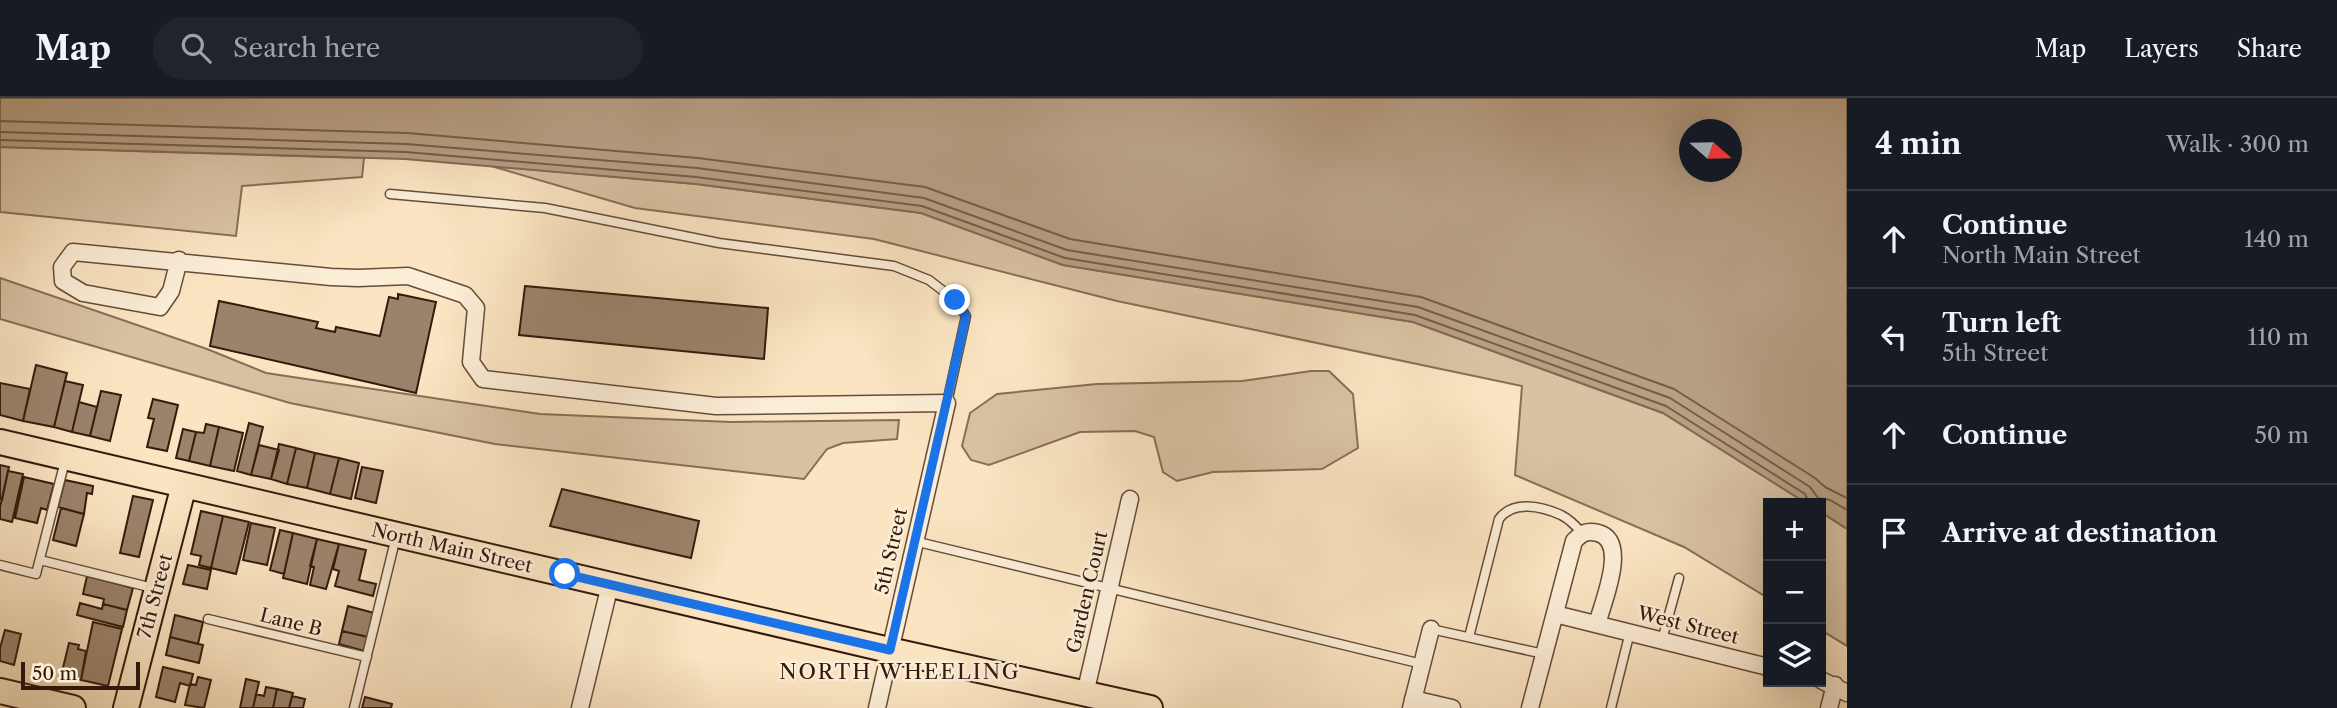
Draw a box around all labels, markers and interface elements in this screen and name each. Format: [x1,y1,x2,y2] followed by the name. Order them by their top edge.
[153,17,643,80] search box
[35,28,111,69] text: Map
[177,29,215,67] icon: search
[233,32,380,64] text: Search here
[2035,34,2086,63] text: Map
[2124,34,2199,63] text: Layers
[2237,34,2302,63] text: Share
[1679,119,1742,182] north arrow
[1875,125,1961,162] text: 4 min
[2166,130,2309,158] text: Walk · 300 m
[1942,209,2067,241] text: Continue
[1875,220,1913,258] icon: ahead
[2244,225,2309,253] text: 140 m
[1942,241,2141,269] text: North Main Street
[939,284,970,315] route end
[1942,307,2061,339] text: Turn left
[1875,318,1913,356] icon: left
[2248,323,2309,351] text: 110 m
[1942,339,2048,367] text: 5th Street
[1875,416,1913,454] icon: ahead
[1942,419,2067,451] text: Continue
[2254,421,2309,449] text: 50 m
[1763,498,1826,687] map controls
[1763,498,1826,561] button: +
[870,505,912,596] street label: 5th Street
[1875,514,1913,552] icon: arrive
[1942,517,2217,549] text: Arrive at destination
[369,518,535,578] street label: North Main Street
[1062,528,1112,655] street label: Garden Court
[133,551,177,641] street label: 7th Street
[549,558,580,589] route start
[1763,561,1826,624] button: −
[1634,601,1741,649] street label: West Street
[257,603,325,641] street label: Lane B
[1763,624,1826,687] button: layers
[21,659,140,691] scale bar
[779,659,1021,684] district label: NORTH WHEELING
[32,662,77,685] text: 50 m

